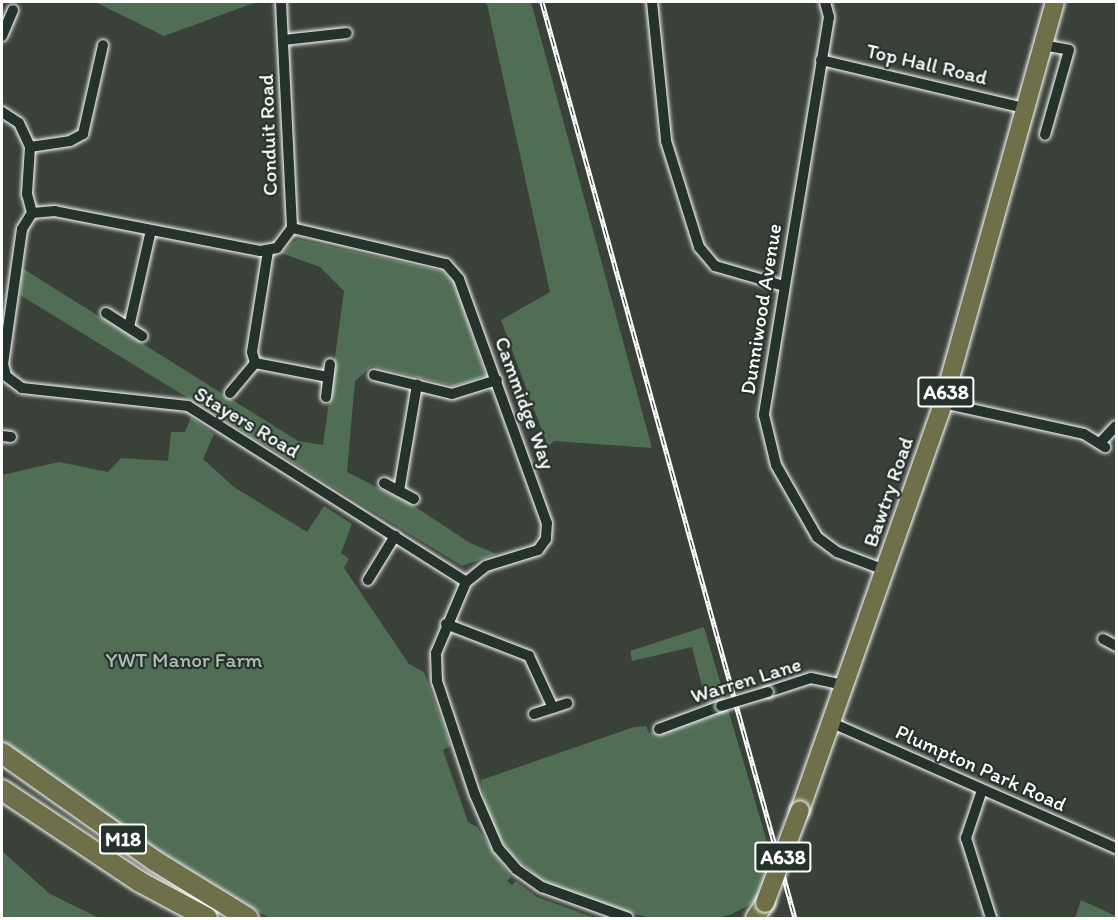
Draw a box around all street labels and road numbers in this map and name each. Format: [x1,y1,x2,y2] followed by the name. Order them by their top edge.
[864,38,990,90] street label: Top Hall Road
[253,74,283,196] street label: Conduit Road
[735,222,787,396] street label: Dunniwood Avenue
[489,333,561,473] street label: Cammidge Way
[916,375,976,409] road number: A638
[190,381,304,463] street label: Stayers Road
[857,434,919,550] street label: Bawtry Road
[688,651,804,709] street label: Warren Lane
[892,719,1070,817] street label: Plumpton Park Road
[99,822,147,856] road number: M18
[753,840,813,874] road number: A638

